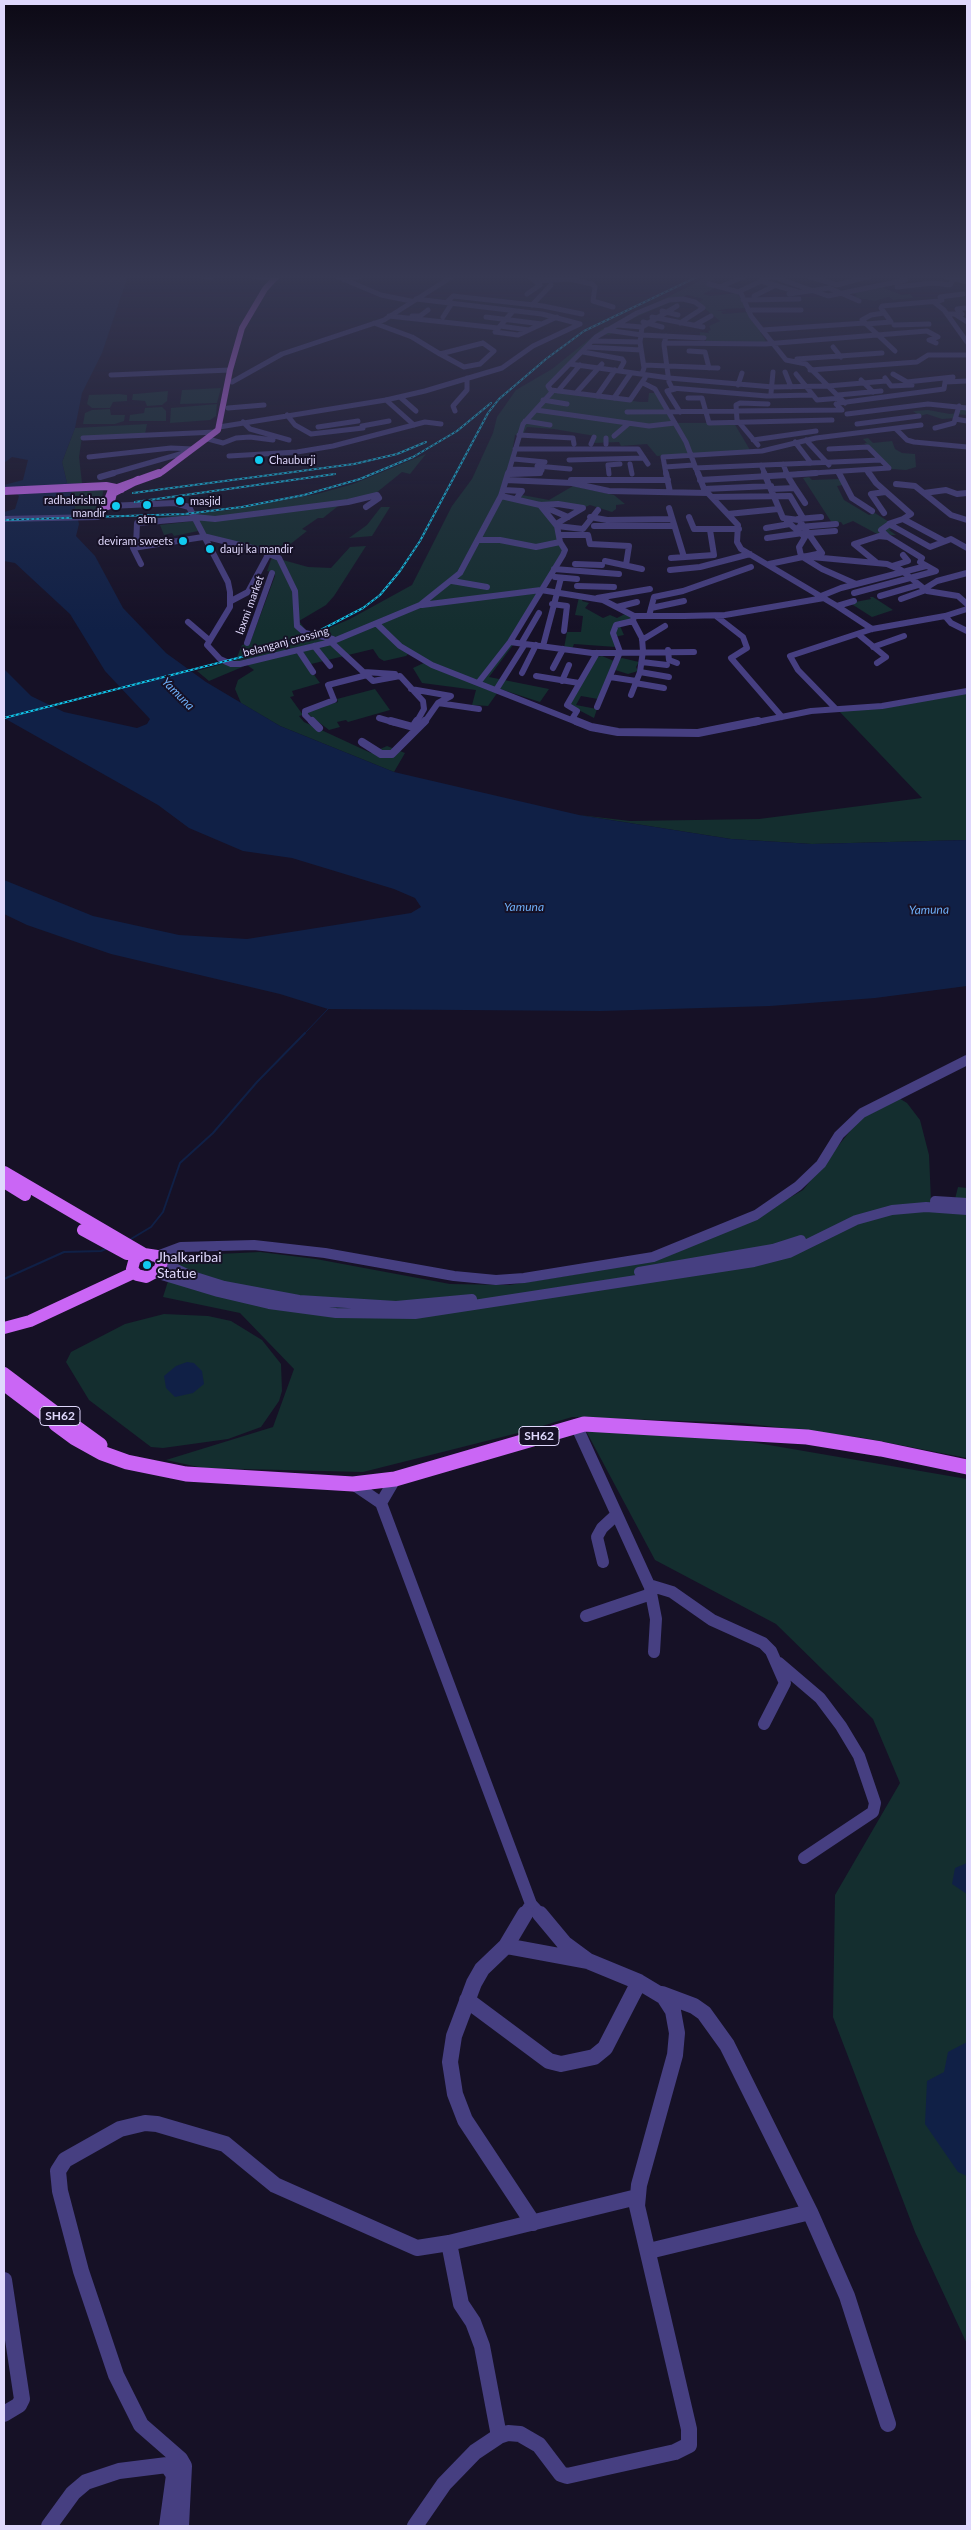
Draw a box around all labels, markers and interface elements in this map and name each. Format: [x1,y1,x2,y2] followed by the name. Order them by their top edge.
[269,453,316,467] place label: Chauburji
[253,454,265,466] marker: Chauburji
[44,493,106,519] place label: radhakrishna mandir
[190,494,221,508] place label: masjid
[174,495,186,507] marker: masjid
[141,499,153,511] marker: atm
[110,500,122,512] marker: radhakrishna mandir
[138,512,156,526] place label: atm
[98,534,173,548] place label: deviram sweets
[177,535,189,547] marker: deviram sweets
[220,542,293,556] place label: dauji ka mandir
[204,543,216,555] marker: dauji ka mandir
[233,574,267,636] street label: laxmi market
[242,624,330,660] street label: belanganj crossing
[159,675,197,713] water label: Yamuna
[504,900,544,914] water label: Yamuna
[909,902,949,918] water label: Yamuna
[157,1249,222,1282] place label: Jhalkaribai Statue
[141,1259,153,1271] marker: Jhalkaribai Statue
[40,1406,80,1425] road number: SH62
[519,1426,559,1445] road number: SH62

